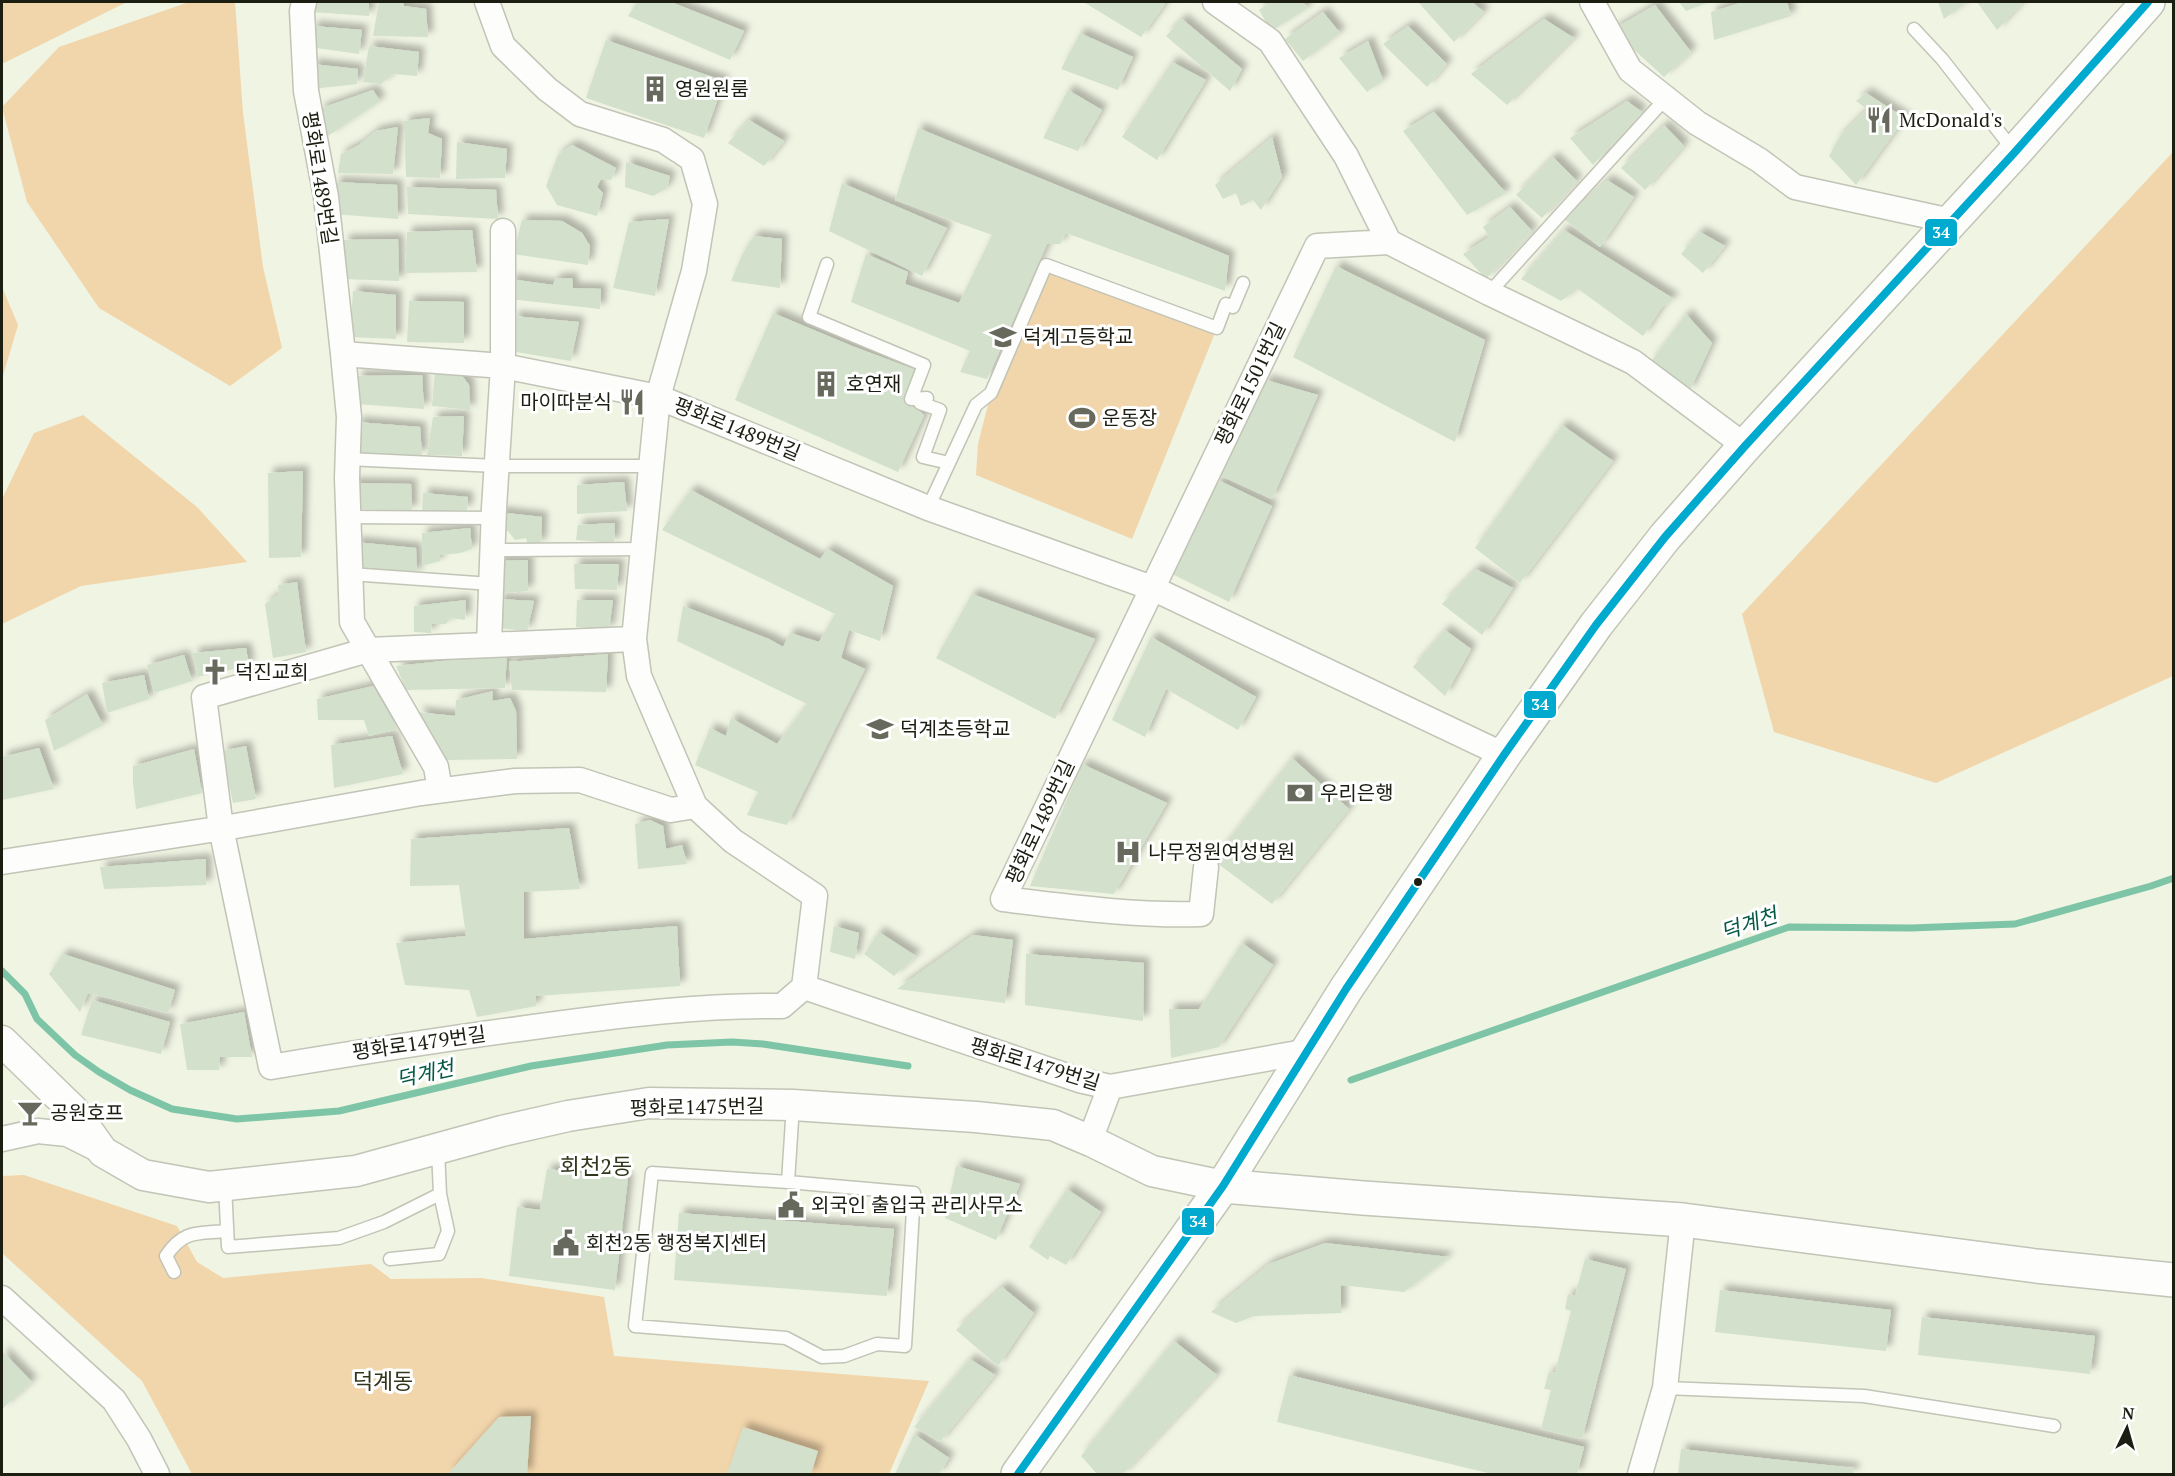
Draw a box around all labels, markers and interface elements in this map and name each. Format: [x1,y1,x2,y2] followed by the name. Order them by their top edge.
[640,74,670,104] building icon: 영원원룸
[675,75,749,102] place label: 영원원룸
[1864,105,1894,135] restaurant icon: McDonald's
[1899,106,2003,133] place label: McDonald's
[297,109,344,247] street label: 평화로1489번길
[1924,218,1958,247] line badge: 34
[1932,221,1950,243] text: 34
[1208,317,1291,450] street label: 평화로1501번길
[988,322,1018,352] school or university icon: 덕계고등학교
[1023,323,1133,350] place label: 덕계고등학교
[811,369,841,399] building icon: 호연재
[846,370,901,397] place label: 호연재
[617,387,647,417] restaurant icon: 마이따분식
[520,388,612,415] place label: 마이따분식
[670,391,805,466] street label: 평화로1489번길
[1067,403,1097,433] sports icon: 운동장
[1102,404,1157,431] place label: 운동장
[200,657,230,687] church icon: 덕진교회
[235,658,309,685] place label: 덕진교회
[1523,690,1557,719] line badge: 34
[1531,693,1549,715] text: 34
[865,714,895,744] school or university icon: 덕계초등학교
[900,715,1010,742] place label: 덕계초등학교
[999,755,1080,889] street label: 평화로1489번길
[1285,778,1315,808] bank icon: 우리은행
[1320,779,1394,806] place label: 우리은행
[1113,837,1143,867] hospital icon: 나무정원여성병원
[1148,838,1295,865] place label: 나무정원여성병원
[1412,876,1424,888] unlabelled marker
[1717,900,1783,946] water label: 덕계천
[350,1020,487,1065] street label: 평화로1479번길
[967,1031,1103,1096] street label: 평화로1479번길
[393,1052,459,1093] water label: 덕계천
[629,1092,765,1121] street label: 평화로1475번길
[15,1098,45,1128] bar icon: 공원호프
[50,1099,124,1126] place label: 공원호프
[560,1151,632,1180] district label: 회천2동
[776,1190,806,1220] public building icon: 외국인 출입국 관리사무소
[811,1191,1023,1218] place label: 외국인 출입국 관리사무소
[1181,1207,1215,1236] line badge: 34
[1189,1210,1207,1232] text: 34
[551,1228,581,1258] public building icon: 회천2동 행정복지센터
[586,1229,767,1256] place label: 회천2동 행정복지센터
[353,1366,413,1395] district label: 덕계동
[2097,1398,2157,1458] north arrow
[2121,1402,2135,1425] text: N

